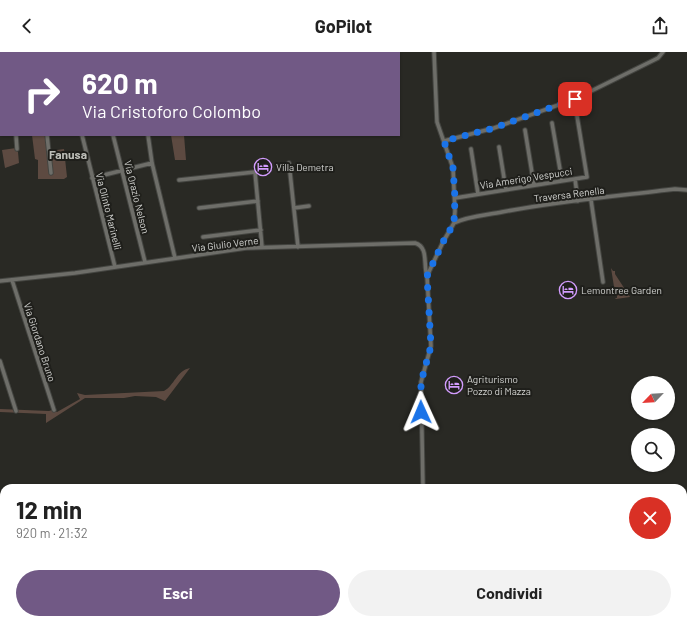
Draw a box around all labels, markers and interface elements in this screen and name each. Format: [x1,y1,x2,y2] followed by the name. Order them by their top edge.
[16,15,38,37] icon: back
[315,15,372,37] text: GoPilot
[649,15,671,37] icon: share
[82,66,158,100] text: 620 m
[16,68,68,120] icon: right
[558,82,592,116] pin
[564,88,586,110] icon: arrive
[82,100,261,122] text: Via Cristoforo Colombo
[49,147,87,161] district label: Fanusa
[253,157,273,177] hotel icon: Villa Demetra
[122,159,152,235] street label: Via Orazio Nelson
[276,161,334,173] place label: Villa Demetra
[479,165,573,191] street label: Via Amerigo Vespucci
[94,171,124,251] street label: Via Olinto Marinelli
[533,184,605,204] street label: Traversa Renella
[191,234,259,254] street label: Via Giulio Verne
[558,280,578,300] hotel icon: Lemontree Garden
[581,284,662,296] place label: Lemontree Garden
[22,301,58,383] street label: Via Giordano Bruno
[467,373,531,397] place label: Agriturismo Pozzo di Mazza
[444,375,464,395] hotel icon: Agriturismo Pozzo di Mazza
[631,376,675,420] north arrow
[631,376,675,472] map controls
[400,391,442,433] position arrow
[631,428,675,472] button: search
[16,495,82,524] text: 12 min
[629,497,671,539] button: close
[16,525,88,541] text: 920 m · 21:32
[16,570,340,616] button: Esci
[348,570,671,616] button: Condividi

